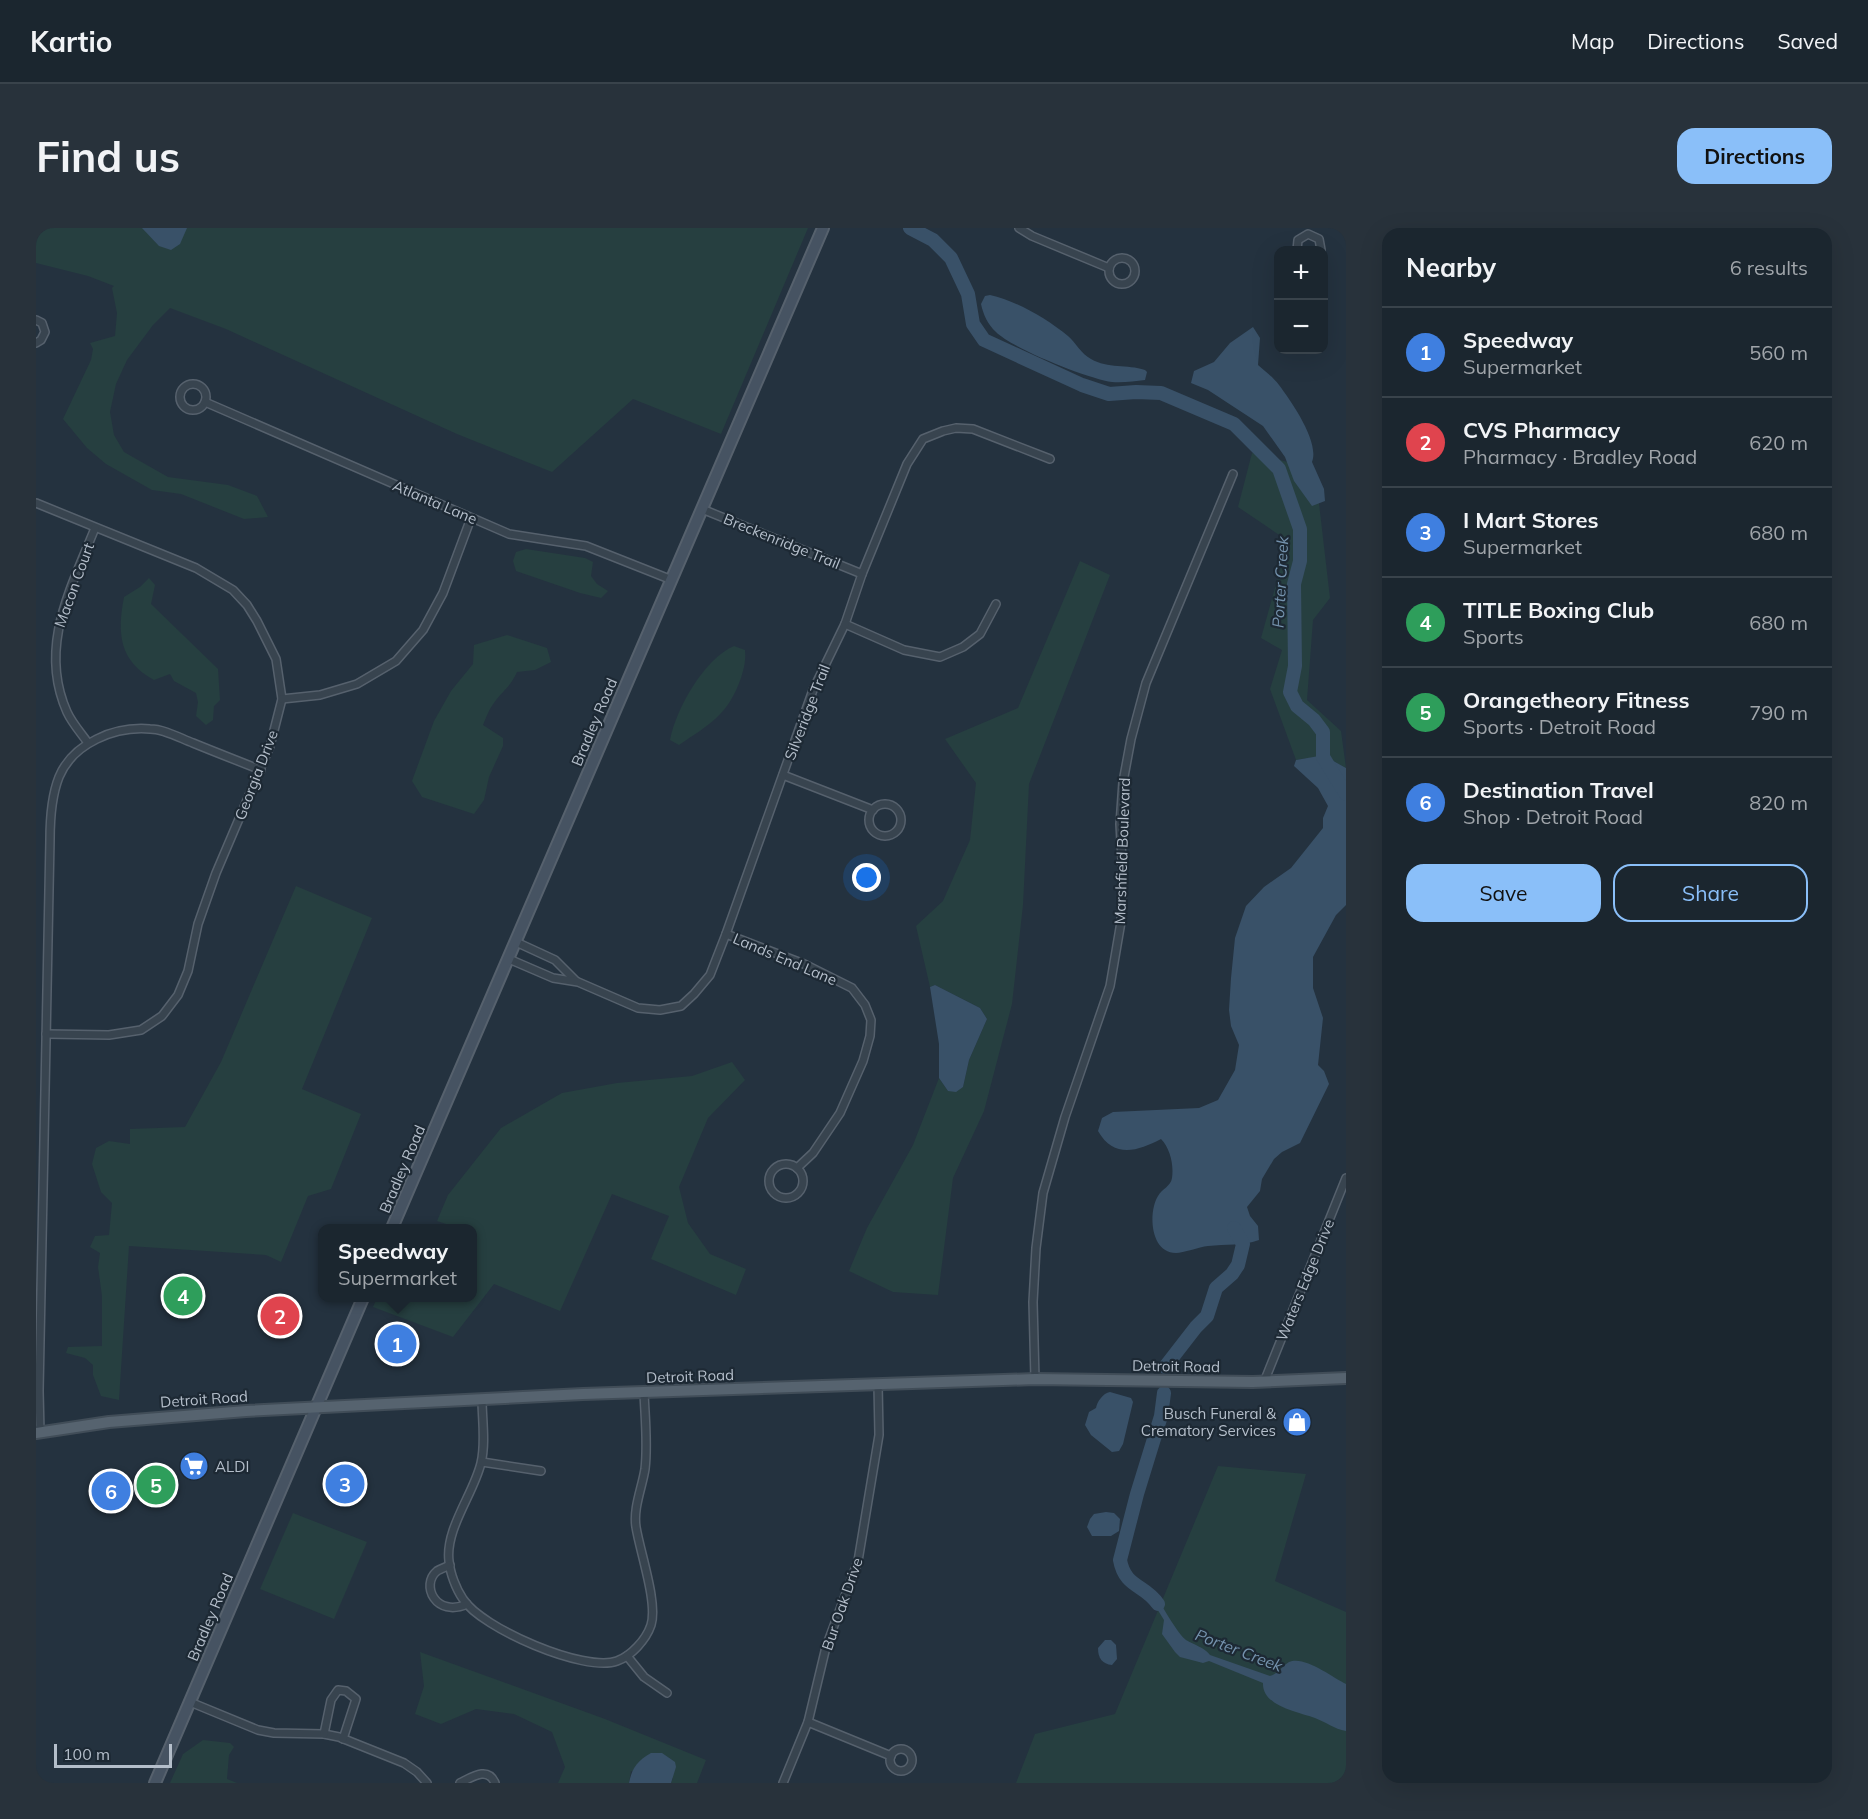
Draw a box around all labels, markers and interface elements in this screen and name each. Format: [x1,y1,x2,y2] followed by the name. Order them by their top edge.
[30,24,112,59] text: Kartio
[1571,28,1614,54] text: Map
[1647,28,1744,54] text: Directions
[1777,28,1838,54] text: Saved
[1677,128,1832,184] button: Directions
[36,130,180,183] text: Find us
[1274,246,1328,354] map controls
[1274,246,1328,300] button: +
[1406,251,1496,284] text: Nearby
[1730,255,1808,280] text: 6 results
[1274,300,1328,354] button: −
[1463,326,1573,354] text: Speedway
[1420,340,1432,365] text: 1
[1749,340,1808,365] text: 560 m
[1463,354,1582,379] text: Supermarket
[1463,416,1620,444] text: CVS Pharmacy
[1420,430,1432,455] text: 2
[1749,430,1808,455] text: 620 m
[1463,444,1697,469] text: Pharmacy · Bradley Road
[390,476,480,528] street label: Atlanta Lane
[1463,506,1599,534] text: I Mart Stores
[721,509,843,573] street label: Breckenridge Trail
[1420,520,1432,545] text: 3
[1749,520,1808,545] text: 680 m
[1463,534,1582,559] text: Supermarket
[1268,535,1292,628] water label: Porter Creek
[50,540,98,630] street label: Macon Court
[1463,596,1654,624] text: TITLE Boxing Club
[1420,610,1432,635] text: 4
[1749,610,1808,635] text: 680 m
[1463,624,1524,649] text: Sports
[780,661,834,763] street label: Silveridge Trail
[567,675,621,769] street label: Bradley Road
[1463,686,1689,714] text: Orangetheory Fitness
[1420,700,1432,725] text: 5
[1749,700,1808,725] text: 790 m
[1463,714,1656,739] text: Sports · Detroit Road
[230,727,282,823] street label: Georgia Drive
[1463,776,1654,804] text: Destination Travel
[1110,777,1134,925] street label: Marshfield Boulevard
[1420,790,1432,815] text: 6
[1749,790,1808,815] text: 820 m
[1463,804,1643,829] text: Shop · Detroit Road
[852,863,881,892] your location
[1406,864,1601,922] button: Save
[1613,864,1808,922] button: Share
[730,929,840,989] street label: Lands End Lane
[375,1122,429,1216] street label: Bradley Road
[1272,1216,1338,1344] street label: Waters Edge Drive
[318,1224,477,1302] popup
[338,1237,448,1265] text: Speedway
[338,1265,457,1290] text: Supermarket
[164,1274,202,1318] pin: 4
[260,1294,300,1338] pin: 2
[378,1322,416,1366] pin: 1
[1132,1356,1220,1376] street label: Detroit Road
[646,1365,734,1387] street label: Detroit Road
[159,1386,249,1412] street label: Detroit Road
[1141,1404,1277,1440] place label: Busch Funeral & Crematory Services
[1281,1406,1313,1438] shop icon: Busch Funeral & Crematory Services
[178,1450,210,1482] supermarket icon: ALDI
[215,1457,249,1476] place label: ALDI
[136,1462,176,1508] pin: 5
[326,1462,364,1506] pin: 3
[92,1468,130,1514] pin: 6
[817,1555,867,1653] street label: Bur Oak Drive
[183,1570,237,1664] street label: Bradley Road
[1193,1624,1286,1676] water label: Porter Creek
[54,1741,172,1768] scale bar
[63,1744,110,1764] text: 100 m

